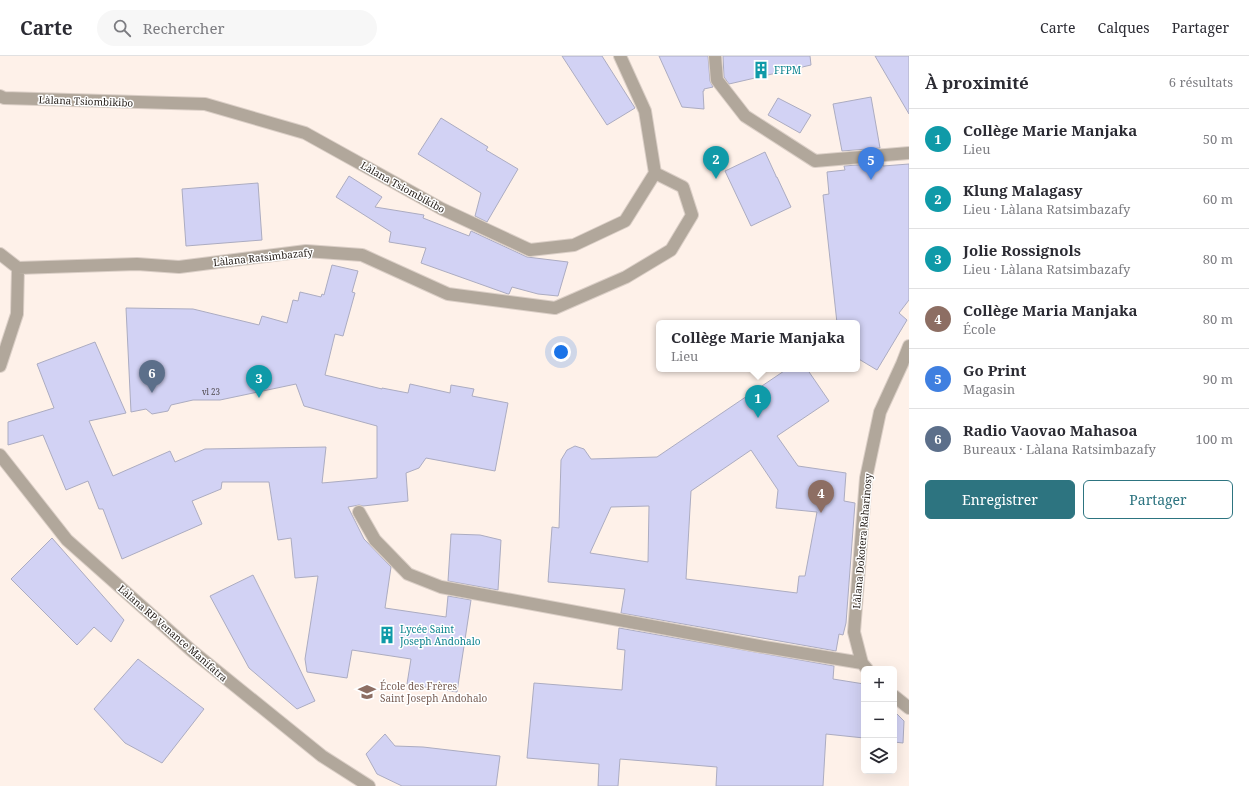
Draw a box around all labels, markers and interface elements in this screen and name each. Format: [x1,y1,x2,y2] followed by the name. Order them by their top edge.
[97,10,377,46] search box
[20,15,73,41] text: Carte
[111,17,133,39] icon: search
[143,18,224,38] text: Rechercher
[1040,18,1076,37] text: Carte
[1098,18,1150,37] text: Calques
[1172,18,1229,37] text: Partager
[751,60,771,80] building icon: FFPM
[774,63,801,77] place label: FFPM
[925,71,1029,94] text: À proximité
[1169,73,1233,91] text: 6 résultats
[38,92,134,110] street label: Làlana Tsiombikibo
[963,120,1137,140] text: Collège Marie Manjaka
[934,130,942,148] text: 1
[1203,130,1233,148] text: 50 m
[963,140,990,158] text: Lieu
[703,146,729,179] pin: 2
[858,147,884,180] pin: 5
[358,158,448,216] street label: Làlana Tsiombikibo
[963,180,1082,200] text: Klung Malagasy
[934,190,942,208] text: 2
[1203,190,1233,208] text: 60 m
[963,200,1130,218] text: Lieu · Làlana Ratsimbazafy
[963,240,1081,260] text: Jolie Rossignols
[213,245,314,269] street label: Làlana Ratsimbazafy
[934,250,942,268] text: 3
[1203,250,1233,268] text: 80 m
[963,260,1130,278] text: Lieu · Làlana Ratsimbazafy
[963,300,1138,320] text: Collège Maria Manjaka
[934,310,942,328] text: 4
[1203,310,1233,328] text: 80 m
[656,320,860,372] popup
[963,320,996,338] text: École
[671,327,845,347] text: Collège Marie Manjaka
[551,342,571,362] your location
[671,347,698,365] text: Lieu
[139,360,165,393] pin: 6
[963,360,1026,380] text: Go Print
[246,365,272,398] pin: 3
[934,370,942,388] text: 5
[1203,370,1233,388] text: 90 m
[963,380,1015,398] text: Magasin
[745,385,771,418] pin: 1
[202,386,221,397] house number: vl 23
[963,420,1138,440] text: Radio Vaovao Mahasoa
[934,430,942,448] text: 6
[1196,430,1233,448] text: 100 m
[963,440,1156,458] text: Bureaux · Làlana Ratsimbazafy
[849,472,875,609] street label: Làlana Dokotera Raharinosy
[808,480,834,513] pin: 4
[925,480,1075,519] button: Enregistrer
[1083,480,1233,519] button: Partager
[115,581,231,685] street label: Làlana RP Venance Manifatra
[399,622,481,648] place label: Lycée Saint Joseph Andohalo
[377,625,397,645] building icon: Lycée Saint Joseph Andohalo
[861,666,897,774] map controls
[861,666,897,702] button: +
[380,679,488,705] place label: École des Frères Saint Joseph Andohalo
[357,682,377,702] school or university icon: École des Frères Saint Joseph Andohalo
[861,702,897,738] button: −
[861,738,897,774] button: layers

